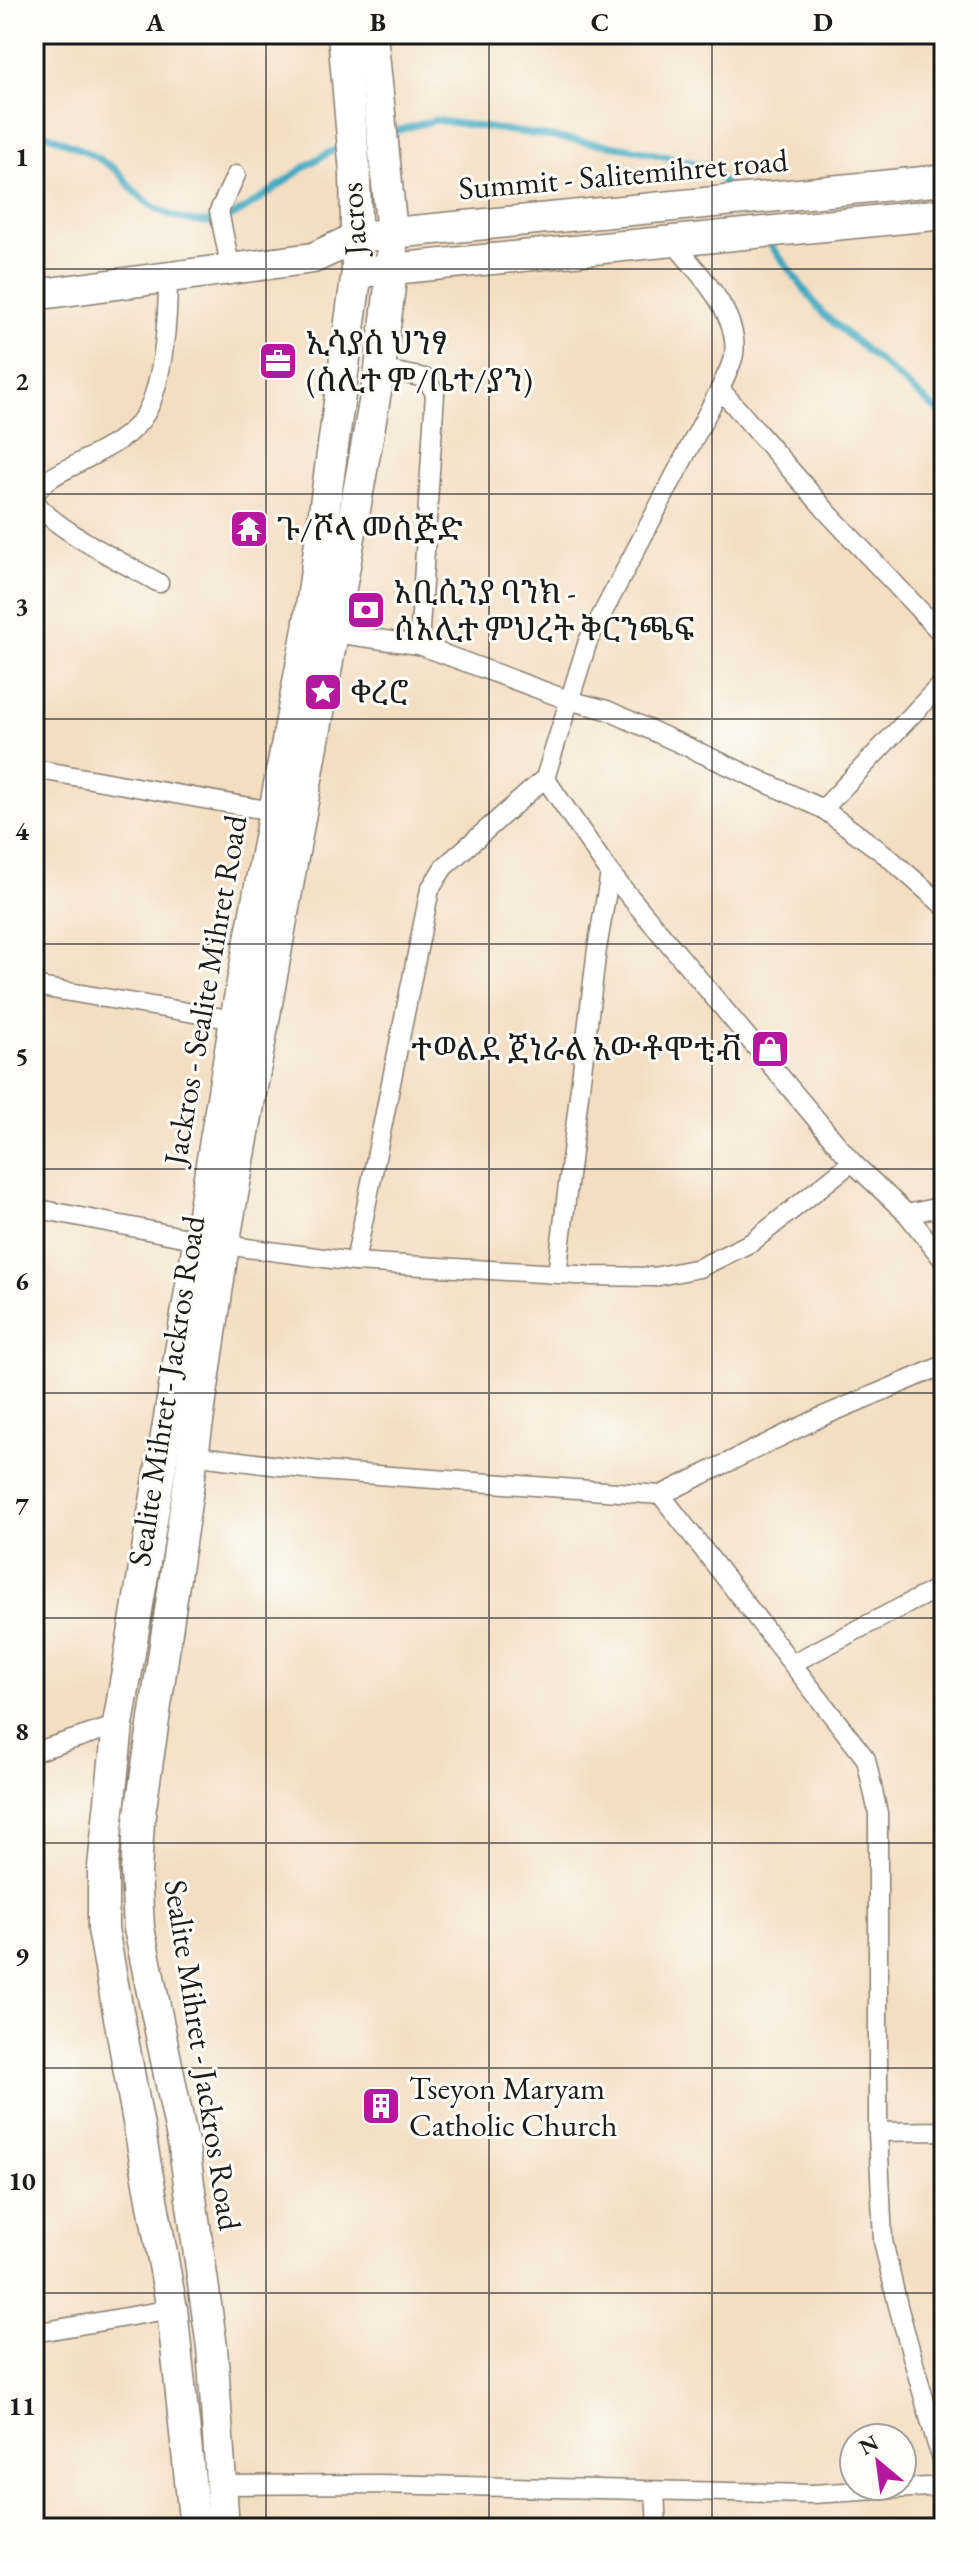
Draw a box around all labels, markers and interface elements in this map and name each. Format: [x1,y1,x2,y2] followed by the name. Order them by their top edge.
[145,5,165,39] text: A
[370,5,386,39] text: B
[591,5,609,39] text: C
[813,5,833,39] text: D
[457,139,790,209] street label: Summit - Salitemihret road
[15,140,29,174] text: 1
[330,181,377,260] street label: Jacros
[306,322,533,401] place label: ኢሳያስ ህንፃ (ስሊተ ም/ቤተ/ያን)
[257,340,299,382] office icon: ኢሳያስ ህንፃ (ስሊተ ም/ቤተ/ያን)
[15,364,29,398] text: 2
[228,508,270,550] temple icon: ጉ/ሾላ መስጅድ
[277,508,463,550] place label: ጉ/ሾላ መስጅድ
[394,571,695,650] place label: አቢሲንያ ባንክ - ሰአሊተ ምህረት ቅርንጫፍ
[15,589,29,623] text: 3
[345,589,387,631] bank icon: አቢሲንያ ባንክ - ሰአሊተ ምህረት ቅርንጫፍ
[302,671,344,713] place icon: ቀረሮ
[351,671,409,713] place label: ቀረሮ
[153,811,257,1171] street label: Jackros - Sealite Mihret Road
[15,814,29,848] text: 4
[411,1028,742,1070] place label: ተወልደ ጀነራል አውቶሞቲቭ
[749,1028,791,1070] shop icon: ተወልደ ጀነራል አውቶሞቲቭ
[15,1039,29,1073] text: 5
[118,1212,215,1569] street label: Sealite Mihret - Jackros Road
[15,1264,29,1298] text: 6
[15,1489,29,1523] text: 7
[15,1714,29,1748] text: 8
[155,1877,252,2234] street label: Sealite Mihret - Jackros Road
[15,1939,29,1973] text: 9
[409,2067,618,2146] place label: Tseyon Maryam Catholic Church
[360,2085,402,2127] building icon: Tseyon Maryam Catholic Church
[8,2164,36,2198] text: 10
[8,2389,36,2423] text: 11
[838,2422,918,2502] north arrow
[854,2428,884,2462] text: N

